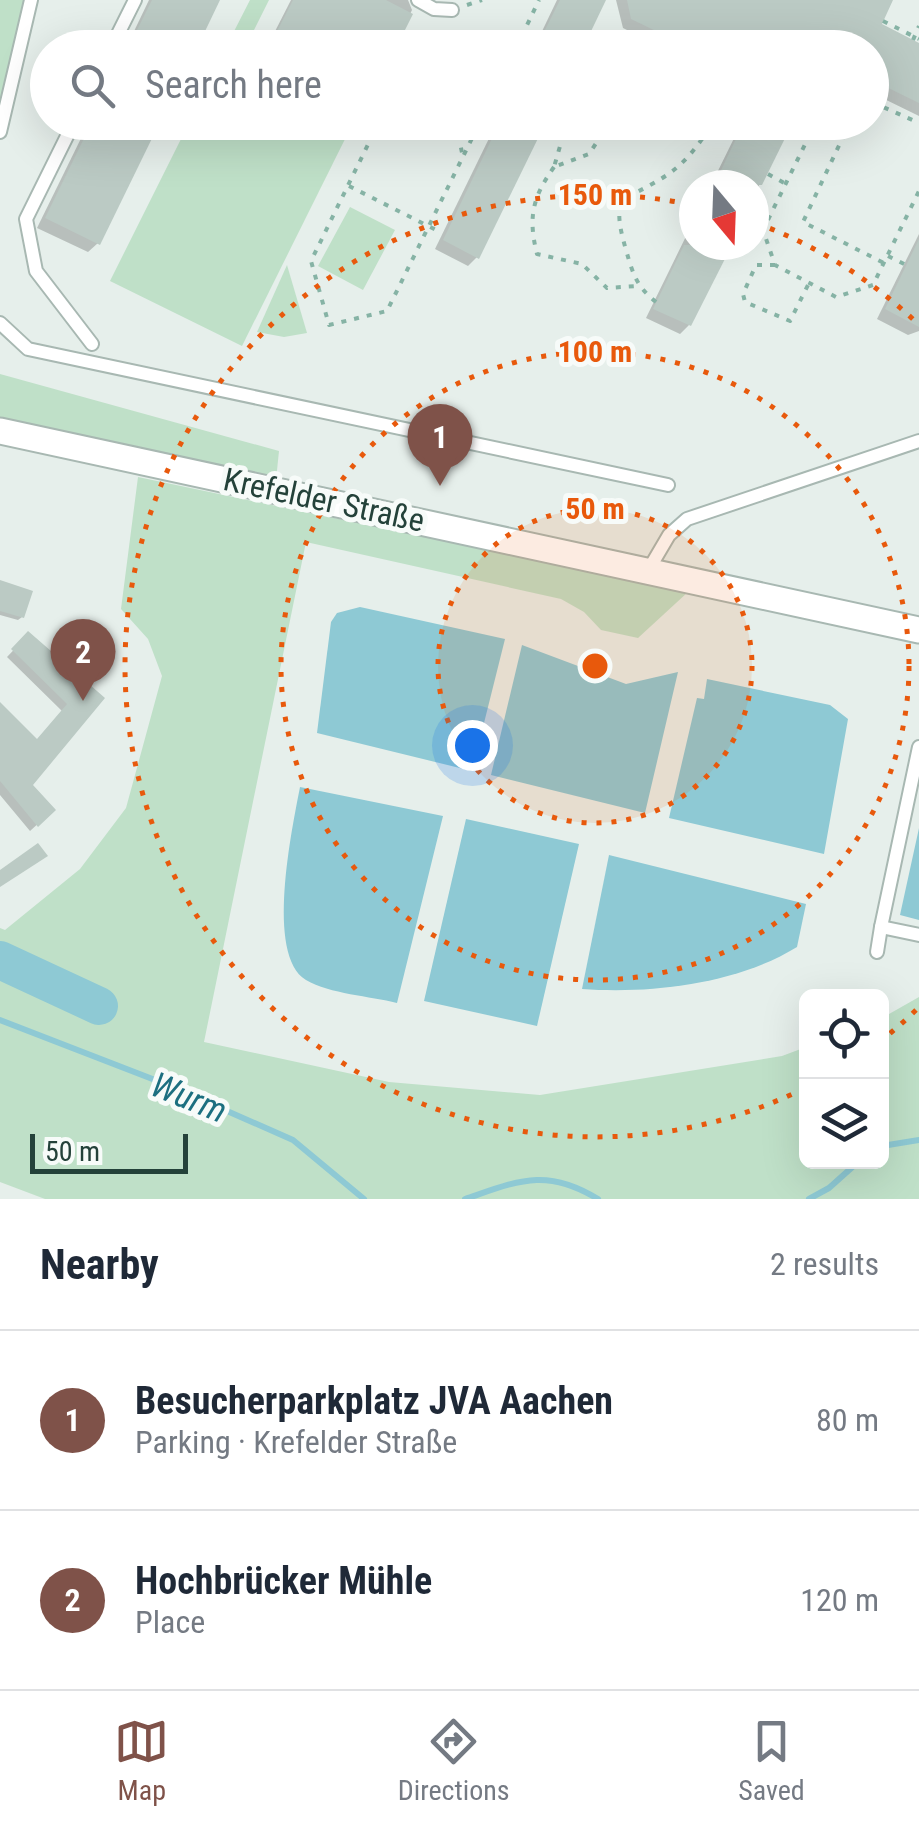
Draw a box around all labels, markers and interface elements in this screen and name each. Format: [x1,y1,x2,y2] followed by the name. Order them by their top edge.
[30,30,889,140] search box
[65,58,120,113] icon: search
[145,63,322,107] text: Search here
[679,170,769,260] north arrow
[558,177,632,212] text: 150 m
[558,334,632,369] text: 100 m
[408,404,472,486] pin: 1
[220,460,428,540] street label: Krefelder Straße
[565,491,625,526] text: 50 m
[51,618,116,701] pin: 2
[577,648,613,684] centre of rings
[447,720,498,771] your location
[799,989,889,1169] map controls
[799,989,889,1079] button: locate
[145,1064,233,1132] water label: Wurm
[799,1079,889,1169] button: layers
[30,1129,188,1174] scale bar
[45,1135,100,1168] text: 50 m
[40,1240,159,1289] text: Nearby
[770,1245,879,1283] text: 2 results
[135,1379,613,1423] text: Besucherparkplatz JVA Aachen
[64,1401,81,1439] text: 1
[816,1401,879,1439] text: 80 m
[135,1423,457,1461] text: Parking · Krefelder Straße
[135,1559,432,1603] text: Hochbrücker Mühle
[64,1581,81,1619] text: 2
[800,1581,879,1619] text: 120 m
[135,1603,205,1641] text: Place
[114,1714,169,1807] tab: Map
[398,1714,510,1807] tab: Directions
[738,1714,805,1807] tab: Saved

